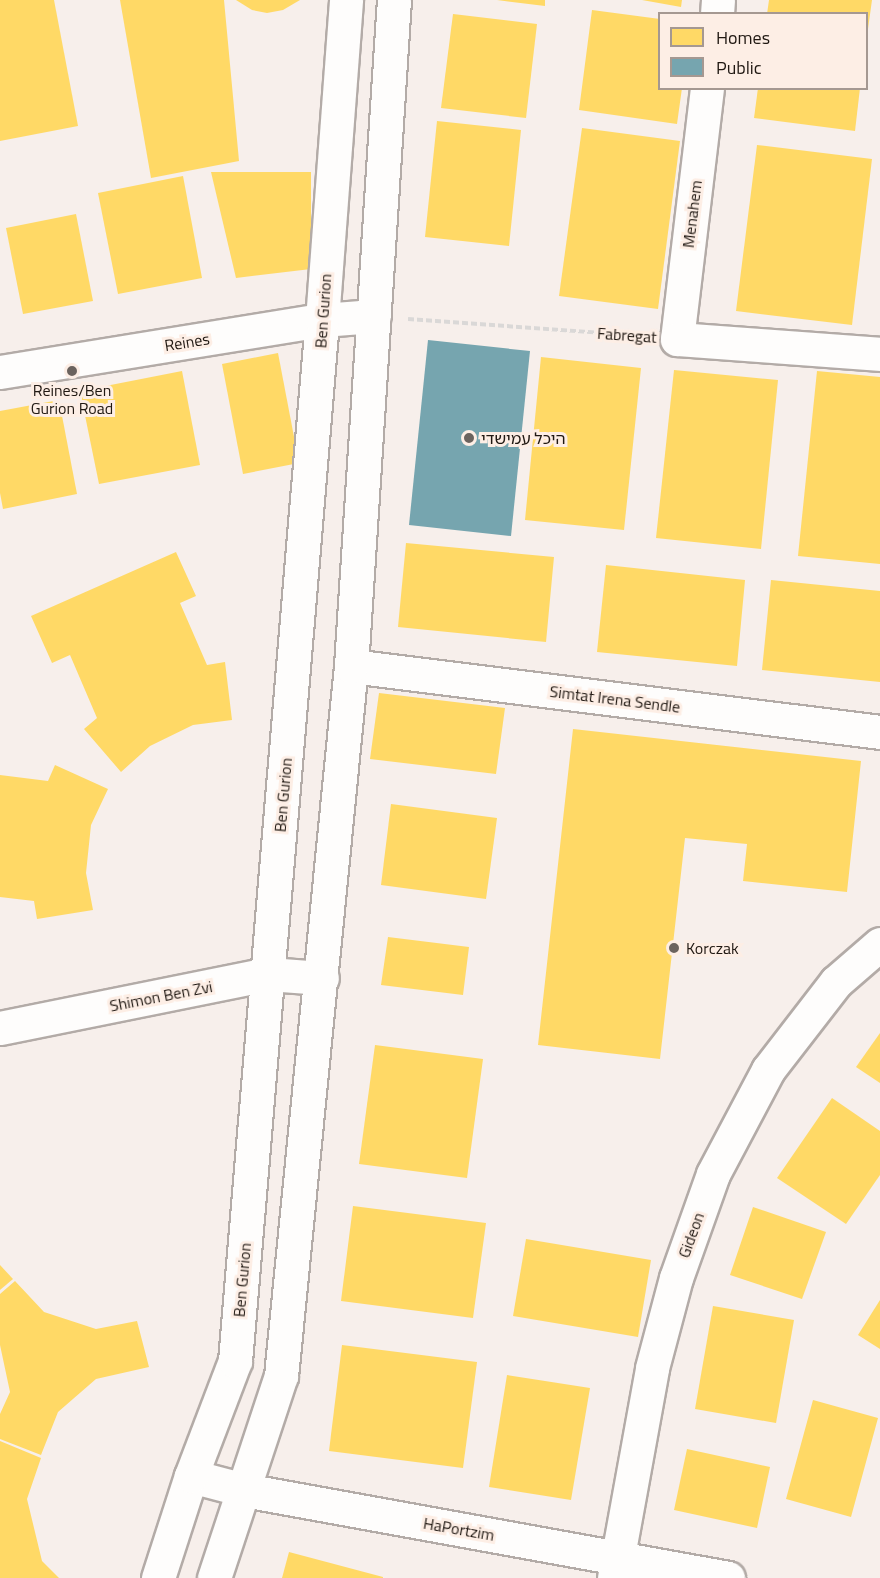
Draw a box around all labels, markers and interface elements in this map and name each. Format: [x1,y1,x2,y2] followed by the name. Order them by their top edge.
[658,12,868,90] legend
[716,24,770,51] text: Homes
[716,54,762,81] text: Public
[678,179,706,249] street label: Menahem
[311,273,335,349] street label: Ben Gurion
[597,323,657,347] street label: Fabregat
[163,329,211,355] street label: Reines
[65,364,79,378] marker: Reines/Ben Gurion Road
[31,380,113,418] place label: Reines/Ben Gurion Road
[481,428,566,448] place label: היכל עמישדי
[462,431,476,445] marker: היכל עמישדי
[549,681,681,717] street label: Simtat Irena Sendle
[270,757,296,833] street label: Ben Gurion
[686,938,739,958] place label: Korczak
[667,941,681,955] marker: Korczak
[108,977,214,1015] street label: Shimon Ben Zvi
[674,1210,708,1260] street label: Gideon
[229,1242,255,1318] street label: Ben Gurion
[422,1513,496,1545] street label: HaPortzim

